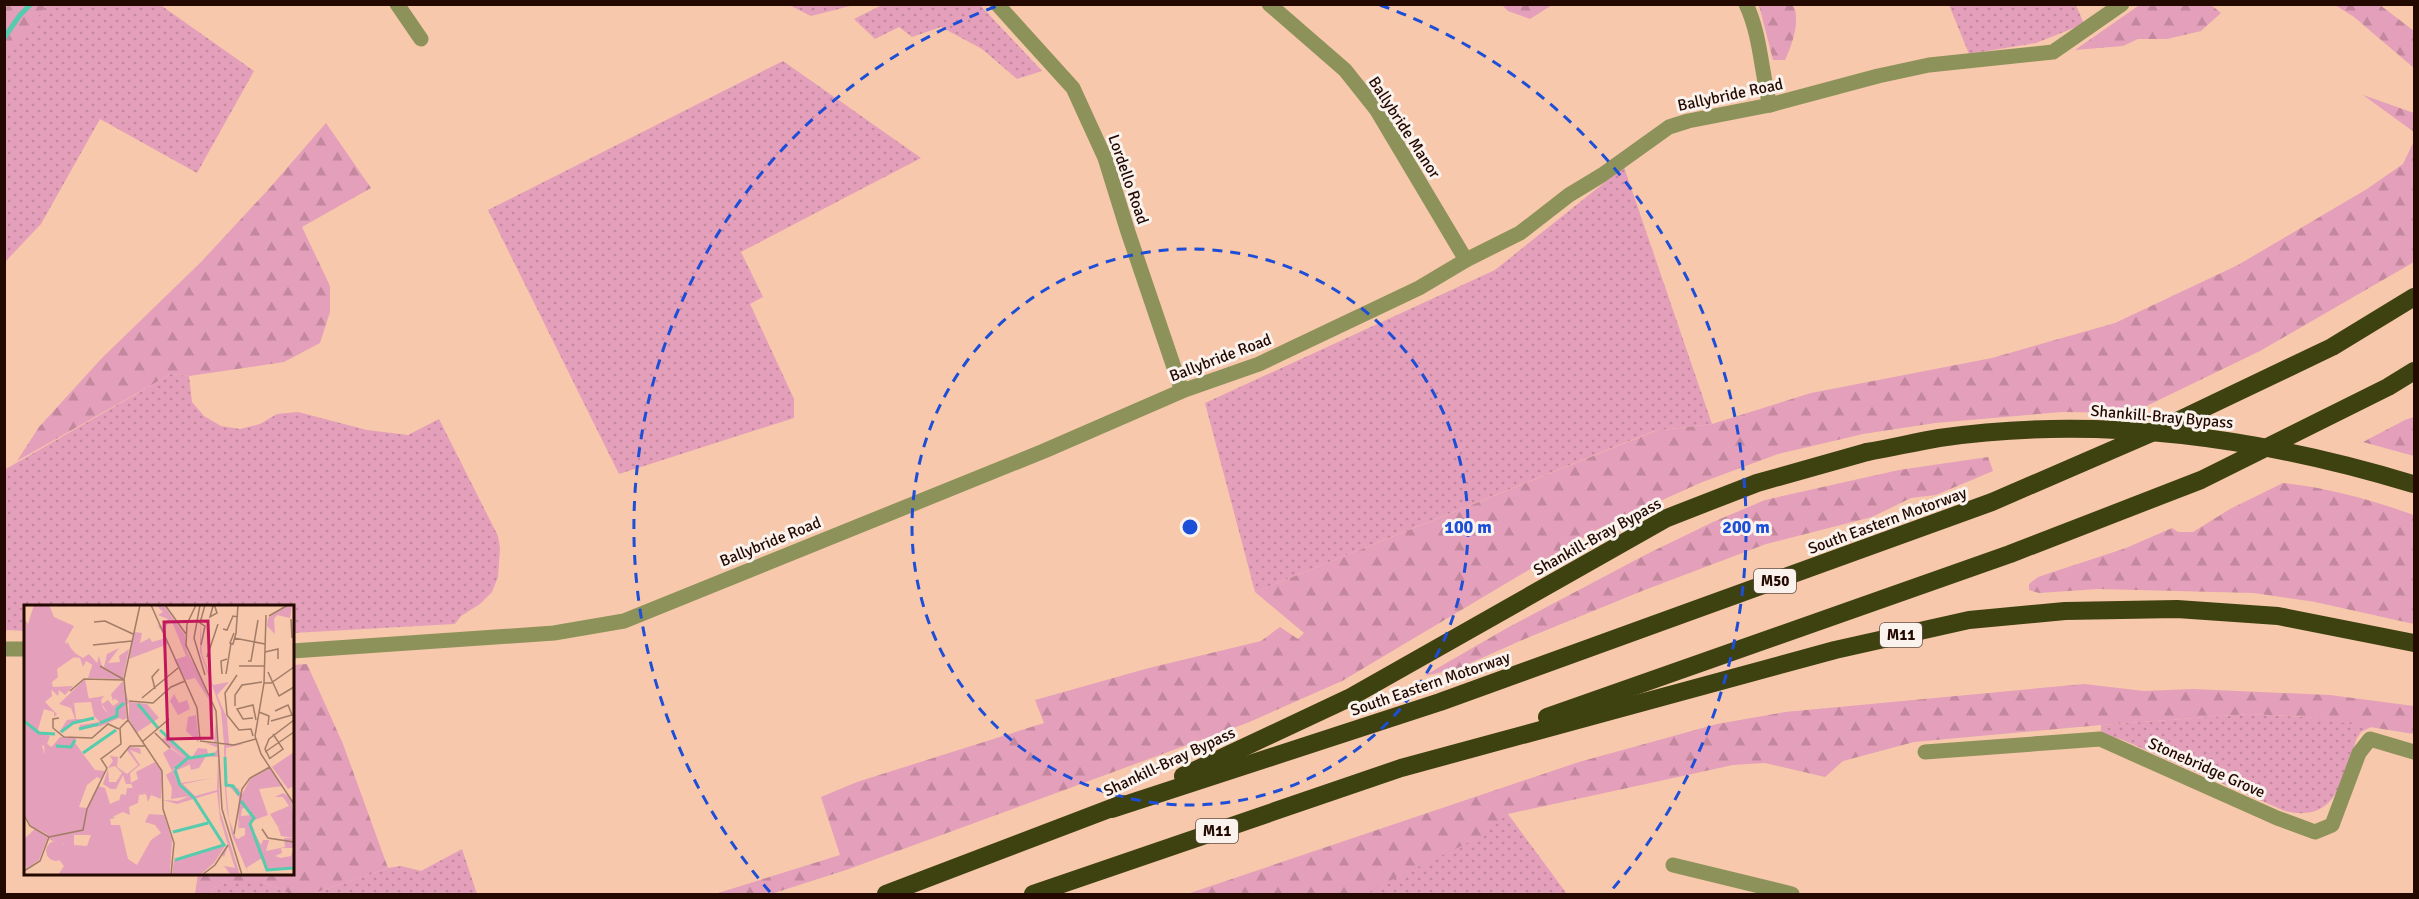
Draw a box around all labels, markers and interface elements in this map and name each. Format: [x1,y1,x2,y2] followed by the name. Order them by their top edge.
[1364,73,1445,182] street label: Ballybride Manor
[1676,74,1785,116] street label: Ballybride Road
[1103,132,1153,227] street label: Lordello Road
[1167,329,1274,387] street label: Ballybride Road
[2090,401,2234,433] street label: Shankill-Bray Bypass
[1805,483,1970,559] street label: South Eastern Motorway
[1530,493,1665,580] street label: Shankill-Bray Bypass
[717,513,824,571] street label: Ballybride Road
[1444,516,1492,538] text: 100 m
[1722,516,1770,538] text: 200 m
[1180,517,1200,537] centre of rings
[1754,569,1796,593] road number: M50
[24,605,294,875] inset map
[1880,623,1922,647] road number: M11
[1348,647,1513,721] street label: South Eastern Motorway
[1100,723,1238,801] street label: Shankill-Bray Bypass
[2145,733,2268,803] street label: Stonebridge Grove
[1196,819,1238,843] road number: M11

